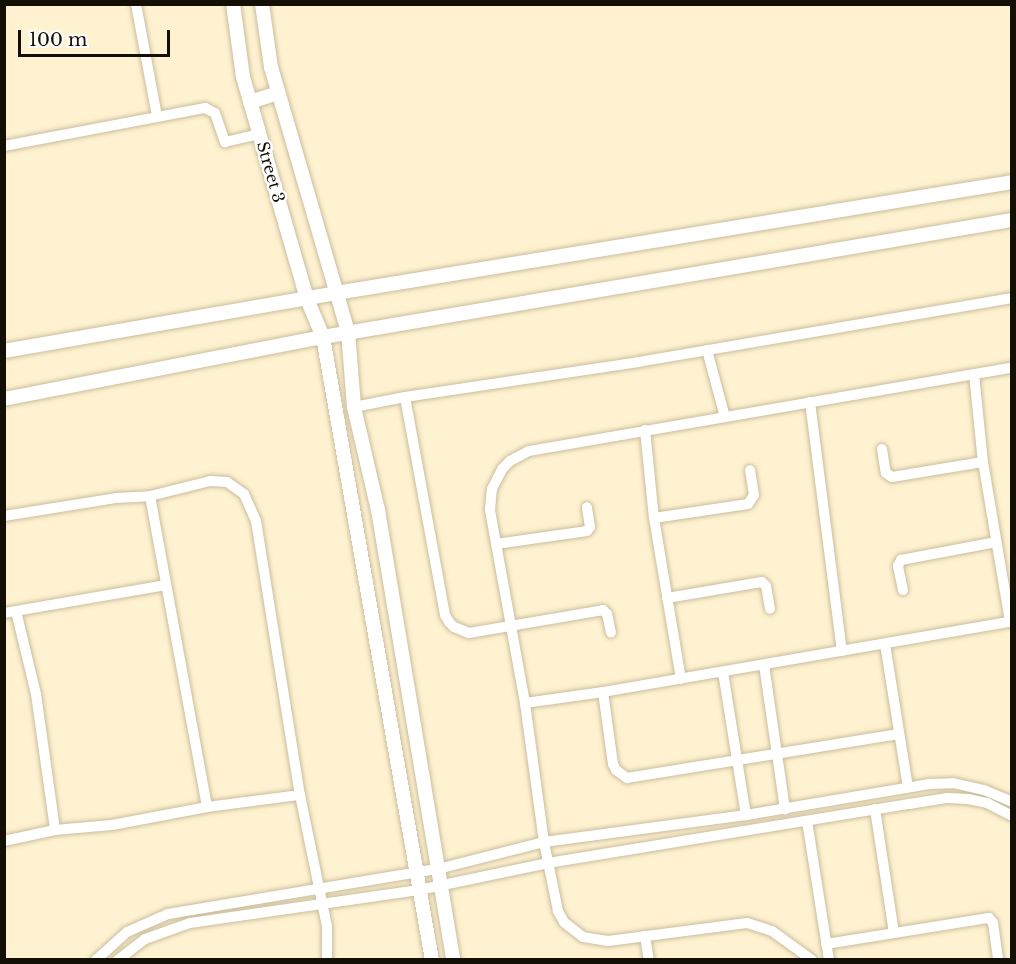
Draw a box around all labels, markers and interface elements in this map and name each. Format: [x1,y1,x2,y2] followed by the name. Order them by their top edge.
[21,18,172,56] scale bar
[29,29,87,51] text: 100 m
[253,139,289,205] street label: Street 3

